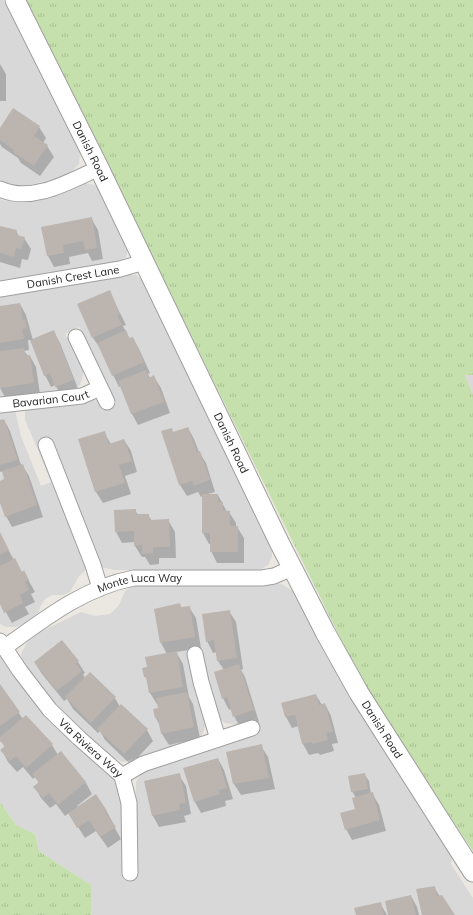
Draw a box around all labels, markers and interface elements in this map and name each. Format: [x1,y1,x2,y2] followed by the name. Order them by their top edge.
[70,119,111,184] street label: Danish Road
[26,262,120,291] street label: Danish Crest Lane
[12,387,91,411] street label: Bavarian Court
[211,410,252,476] street label: Danish Road
[95,571,182,595] street label: Monte Luca Way
[359,698,406,761] street label: Danish Road
[56,715,126,781] street label: Via Riviera Way

